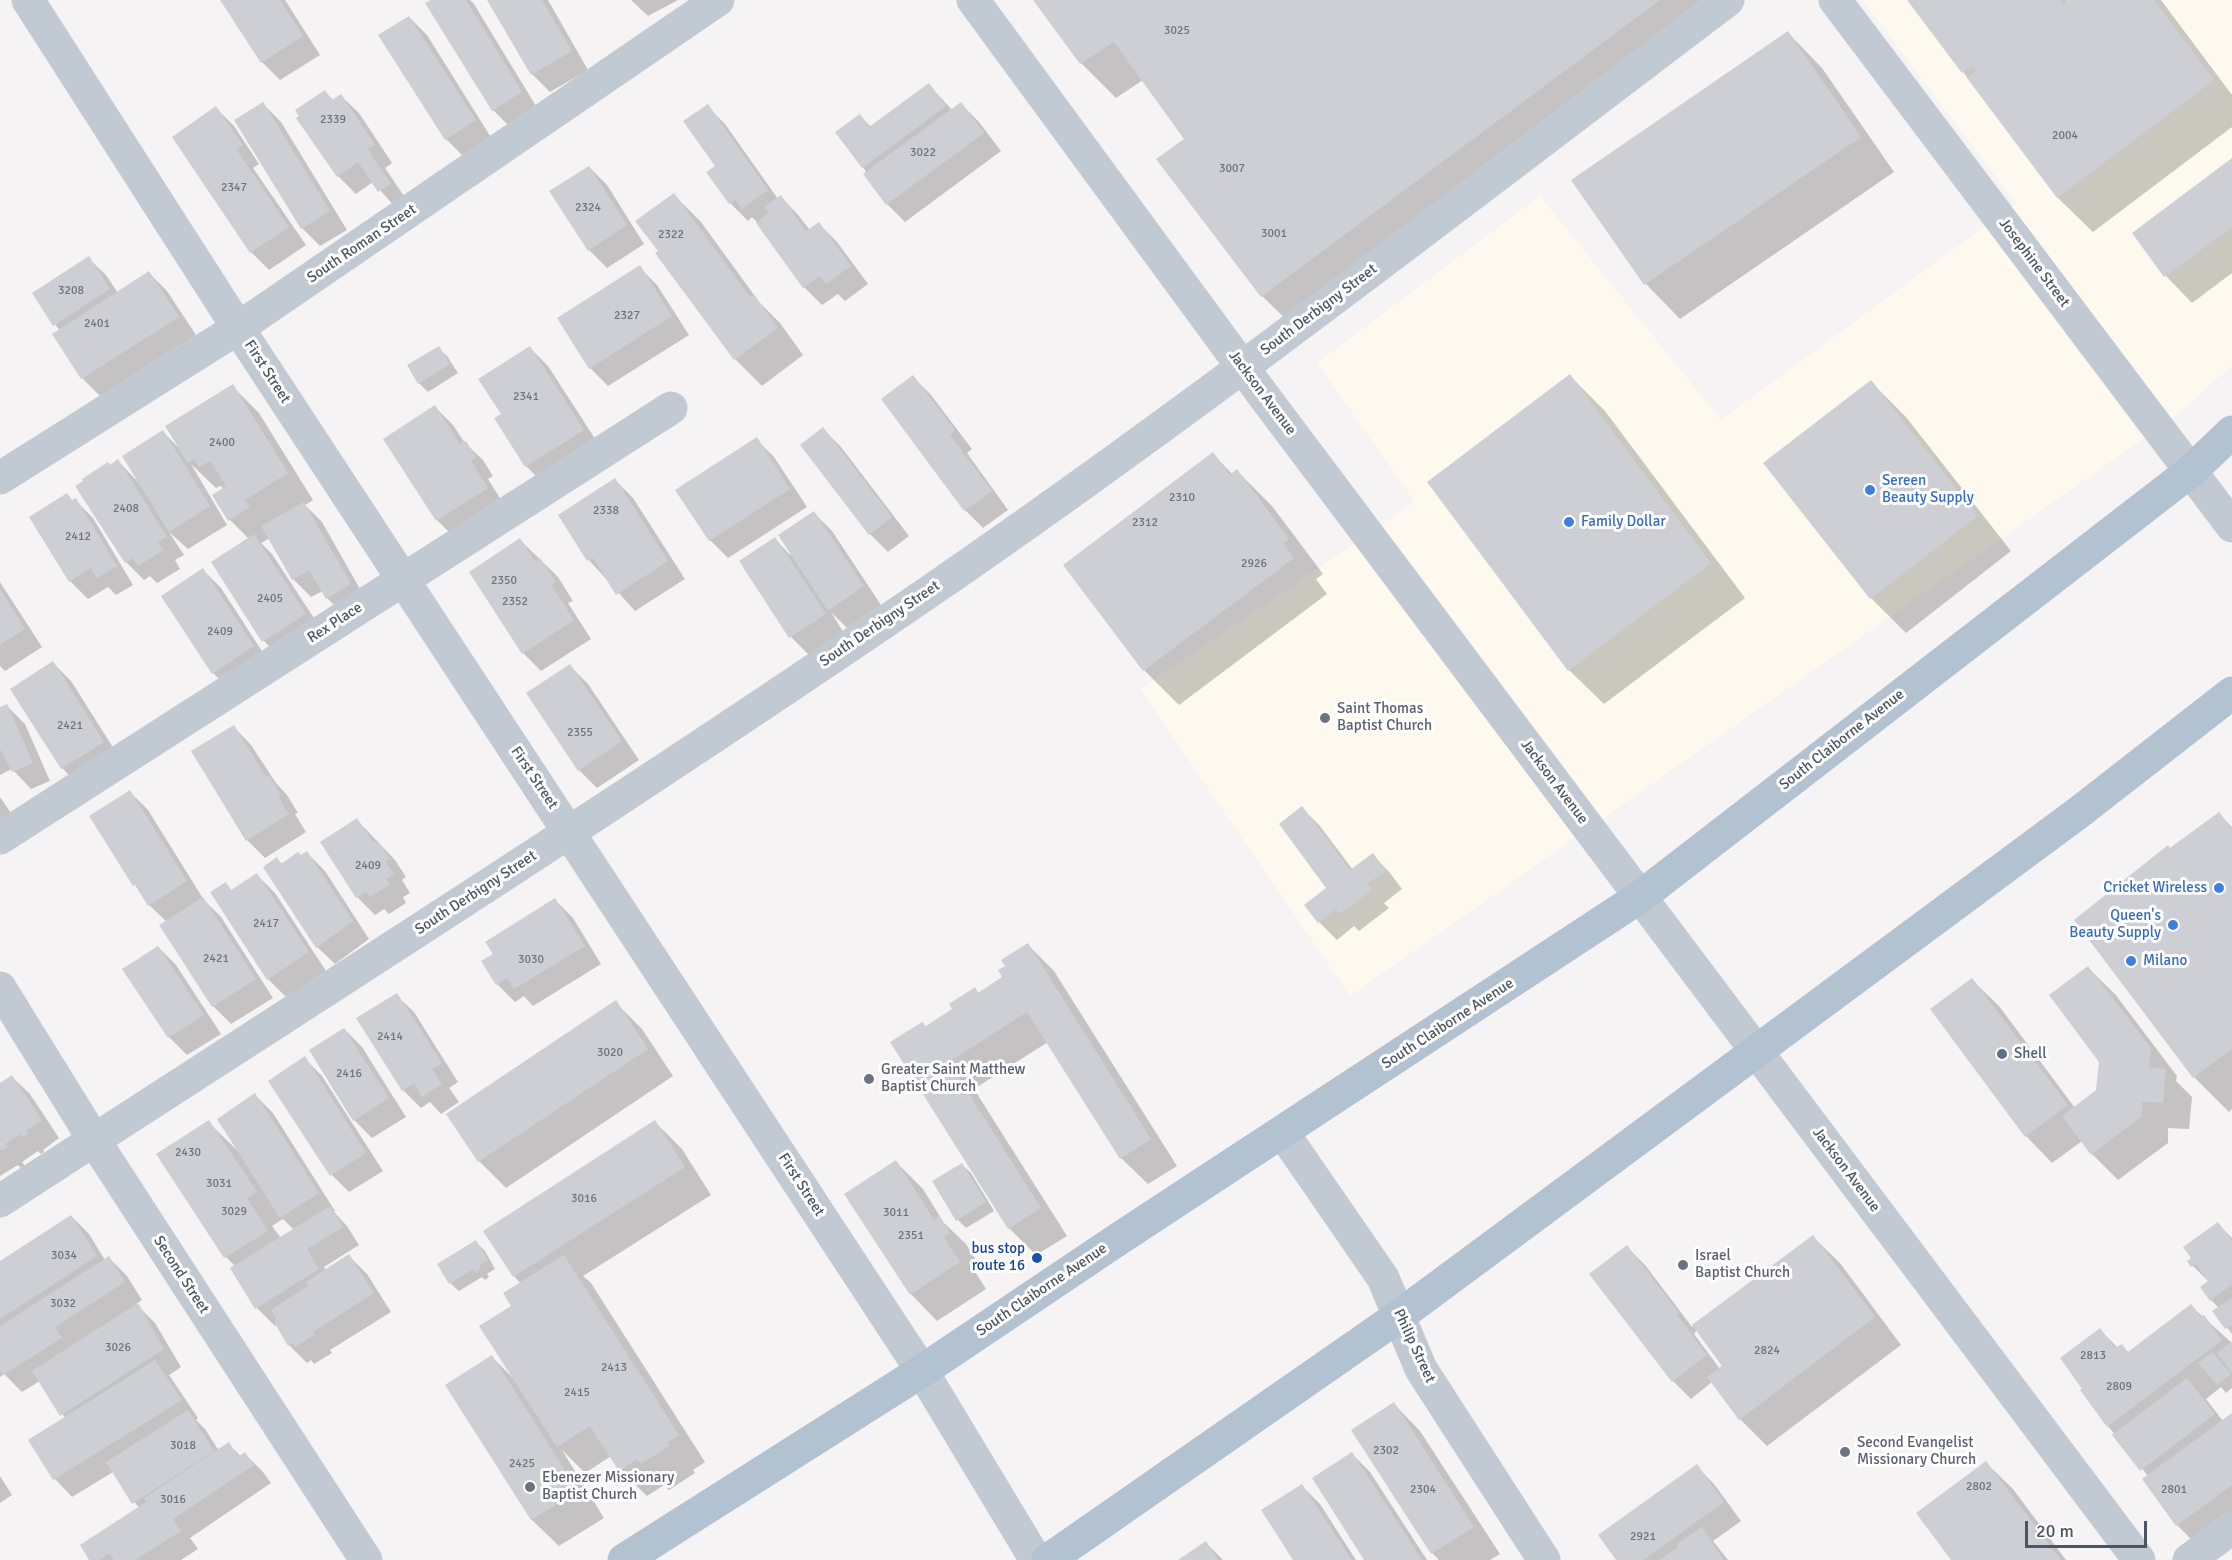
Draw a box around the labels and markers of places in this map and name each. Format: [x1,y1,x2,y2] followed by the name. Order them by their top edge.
[1882,472,1974,507] place label: Sereen Beauty Supply
[1863,483,1877,497] marker: Sereen Beauty Supply
[1581,513,1666,531] place label: Family Dollar
[1562,515,1576,529] marker: Family Dollar
[1337,700,1432,735] place label: Saint Thomas Baptist Church
[1318,711,1332,725] marker: Saint Thomas Baptist Church
[2103,879,2207,897] place label: Cricket Wireless
[2212,881,2226,895] marker: Cricket Wireless
[2069,907,2161,942] place label: Queen's Beauty Supply
[2166,918,2180,932] marker: Queen's Beauty Supply
[2143,952,2187,970] place label: Milano
[2124,954,2138,968] marker: Milano
[2014,1045,2047,1063] place label: Shell
[1995,1047,2009,1061] marker: Shell
[881,1061,1025,1096] place label: Greater Saint Matthew Baptist Church
[862,1072,876,1086] marker: Greater Saint Matthew Baptist Church
[972,1240,1025,1275] place label: bus stop route 16
[1695,1247,1790,1282] place label: Israel Baptist Church
[1030,1251,1044,1265] marker: bus stop route 16
[1676,1258,1690,1272] marker: Israel Baptist Church
[1857,1434,1976,1469] place label: Second Evangelist Missionary Church
[1838,1445,1852,1459] marker: Second Evangelist Missionary Church
[542,1469,674,1504] place label: Ebenezer Missionary Baptist Church
[523,1480,537,1494] marker: Ebenezer Missionary Baptist Church

